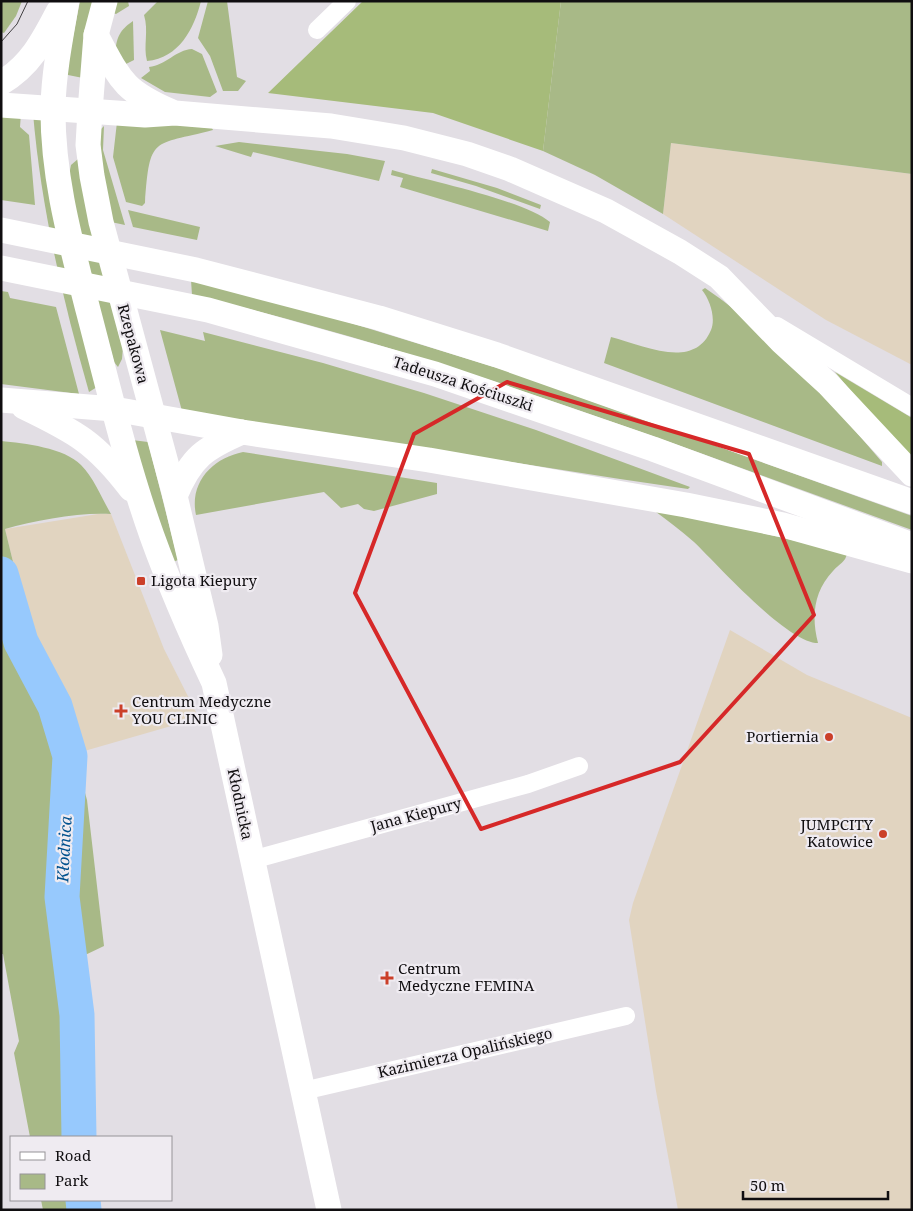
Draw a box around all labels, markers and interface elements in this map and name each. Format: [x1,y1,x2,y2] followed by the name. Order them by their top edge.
[114,302,154,386] street label: Rzepakowa
[391,351,536,415] street label: Tadeusza Kościuszki
[151,570,258,590] place label: Ligota Kiepury
[135,575,147,587] marker: Ligota Kiepury
[131,691,271,728] place label: Centrum Medyczne YOU CLINIC
[114,704,128,718] marker: Centrum Medyczne YOU CLINIC
[746,726,819,746] place label: Portiernia
[823,731,835,743] marker: Portiernia
[224,766,258,841] street label: Kłodnicka
[367,792,464,836] street label: Jana Kiepury
[799,814,874,851] place label: JUMPCITY Katowice
[51,815,77,884] water label: Kłodnica
[877,828,889,840] marker: JUMPCITY Katowice
[398,958,535,995] place label: Centrum Medyczne FEMINA
[380,971,394,985] marker: Centrum Medyczne FEMINA
[376,1022,554,1082] street label: Kazimierza Opalińskiego
[10,1136,172,1201] legend
[55,1145,91,1165] text: Road
[743,1168,888,1200] scale bar
[55,1170,89,1190] text: Park
[750,1175,785,1195] text: 50 m

